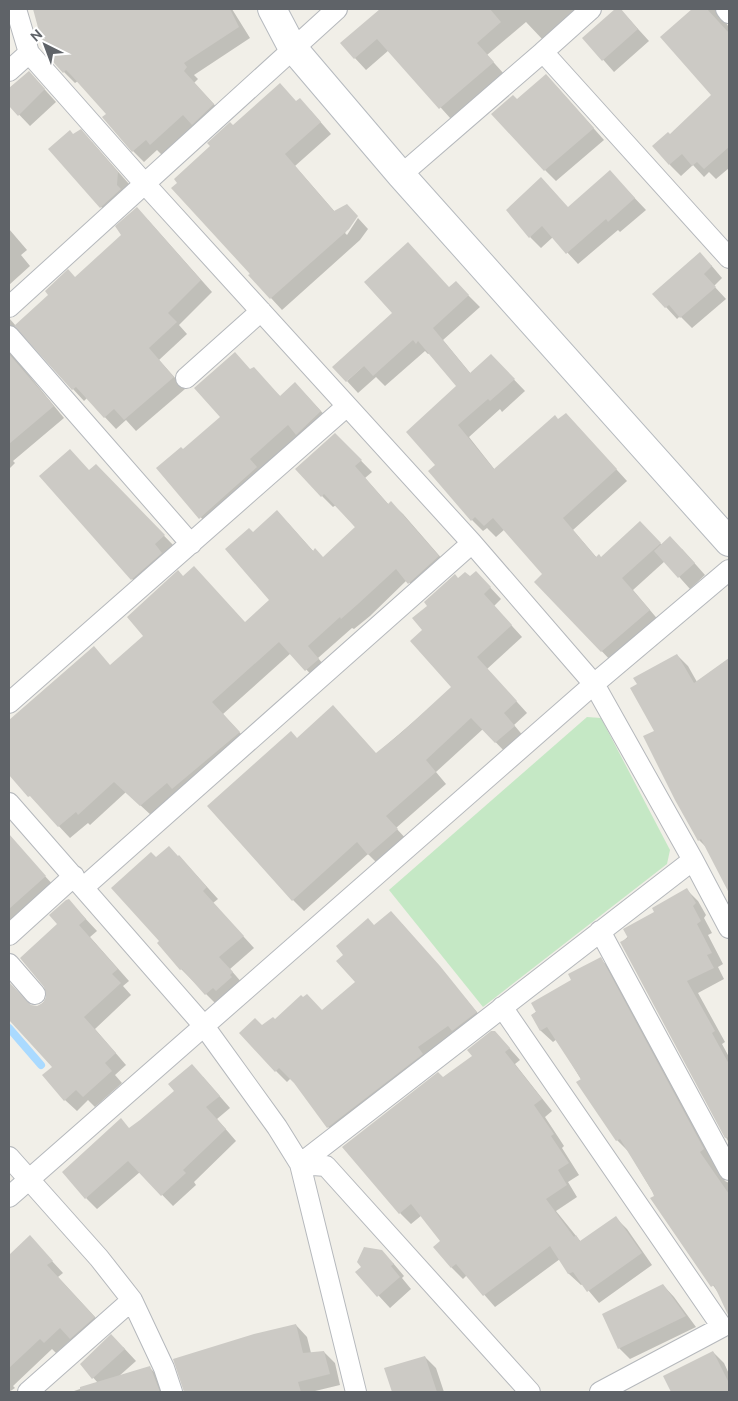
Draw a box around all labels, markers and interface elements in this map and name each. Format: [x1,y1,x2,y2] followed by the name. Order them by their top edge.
[20,20,70,70] north arrow
[27,26,46,45] text: N

